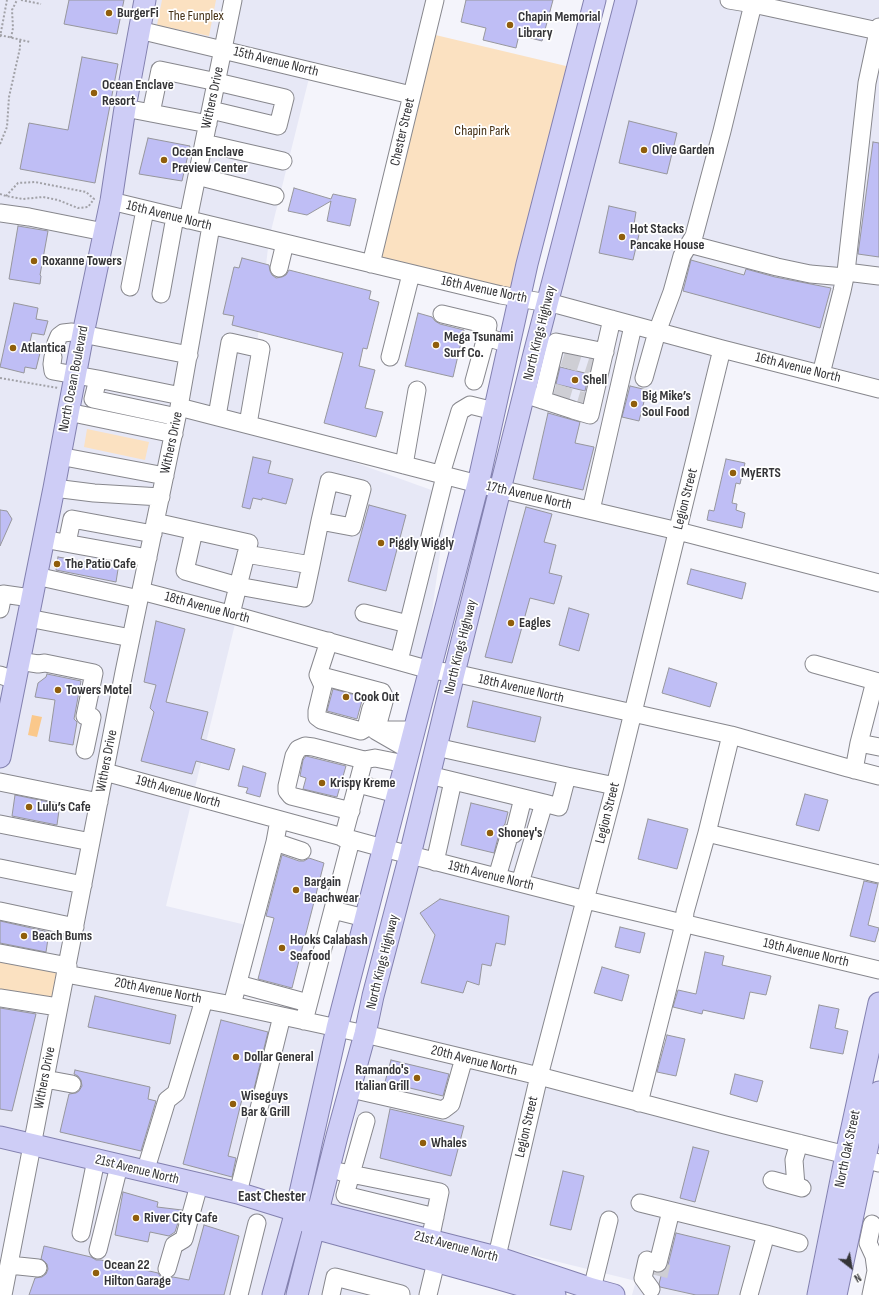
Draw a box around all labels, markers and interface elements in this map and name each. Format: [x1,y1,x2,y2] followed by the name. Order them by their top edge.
[117,5,159,21] place label: BurgerFi
[104,8,114,18] marker: BurgerFi
[168,8,224,24] park label: The Funplex
[518,9,600,42] place label: Chapin Memorial Library
[505,20,515,30] marker: Chapin Memorial Library
[232,43,320,81] street label: 15th Avenue North
[198,65,228,131] street label: Withers Drive
[102,77,174,110] place label: Ocean Enclave Resort
[89,88,99,98] marker: Ocean Enclave Resort
[387,96,419,168] street label: Chester Street
[454,123,510,139] park label: Chapin Park
[652,142,715,158] place label: Olive Garden
[172,144,248,176] place label: Ocean Enclave Preview Center
[639,145,649,155] marker: Olive Garden
[159,155,169,165] marker: Ocean Enclave Preview Center
[125,197,213,235] street label: 16th Avenue North
[630,221,704,254] place label: Hot Stacks Pancake House
[617,232,627,242] marker: Hot Stacks Pancake House
[42,253,122,269] place label: Roxanne Towers
[29,256,39,266] marker: Roxanne Towers
[440,273,528,307] street label: 16th Avenue North
[520,284,560,382] street label: North Kings Highway
[55,325,93,433] street label: North Ocean Boulevard
[444,329,513,362] place label: Mega Tsunami Surf Co.
[21,340,66,356] place label: Atlantica
[431,340,441,350] marker: Mega Tsunami Surf Co.
[8,343,18,353] marker: Atlantica
[754,349,842,387] street label: 16th Avenue North
[583,372,607,388] place label: Shell
[570,375,580,385] marker: Shell
[642,388,691,420] place label: Big Mike’s Soul Food
[629,399,639,409] marker: Big Mike’s Soul Food
[157,410,187,476] street label: Withers Drive
[741,465,781,481] place label: MyERTS
[670,467,702,531] street label: Legion Street
[728,468,738,478] marker: MyERTS
[485,478,573,514] street label: 17th Avenue North
[389,535,454,551] place label: Piggly Wiggly
[376,538,386,548] marker: Piggly Wiggly
[65,556,136,572] place label: The Patio Cafe
[52,559,62,569] marker: The Patio Cafe
[163,589,251,627] street label: 18th Avenue North
[441,598,481,696] street label: North Kings Highway
[519,615,551,631] place label: Eagles
[506,618,516,628] marker: Eagles
[477,671,565,707] street label: 18th Avenue North
[66,682,132,698] place label: Towers Motel
[53,685,63,695] marker: Towers Motel
[354,689,399,705] place label: Cook Out
[341,692,351,702] marker: Cook Out
[93,728,121,794] street label: Withers Drive
[134,772,222,812] street label: 19th Avenue North
[330,775,396,791] place label: Krispy Kreme
[317,778,327,788] marker: Krispy Kreme
[592,781,624,845] street label: Legion Street
[37,799,91,815] place label: Lulu’s Cafe
[24,802,34,812] marker: Lulu’s Cafe
[498,825,542,841] place label: Shoney's
[485,828,495,838] marker: Shoney's
[446,857,536,895] street label: 19th Avenue North
[304,874,359,906] place label: Bargain Beachwear
[291,885,301,895] marker: Bargain Beachwear
[363,913,403,1011] street label: North Kings Highway
[32,928,92,944] place label: Beach Bums
[19,931,29,941] marker: Beach Bums
[290,932,368,964] place label: Hooks Calabash Seafood
[761,935,851,971] street label: 19th Avenue North
[277,943,287,953] marker: Hooks Calabash Seafood
[113,974,203,1008] street label: 20th Avenue North
[429,1042,519,1080] street label: 20th Avenue North
[31,1045,59,1111] street label: Withers Drive
[244,1049,314,1065] place label: Dollar General
[231,1052,241,1062] marker: Dollar General
[355,1062,409,1094] place label: Ramando's Italian Grill
[412,1073,422,1083] marker: Ramando's Italian Grill
[241,1088,290,1120] place label: Wiseguys Bar & Grill
[512,1095,542,1159] street label: Legion Street
[228,1099,238,1109] marker: Wiseguys Bar & Grill
[832,1109,864,1189] street label: North Oak Street
[431,1135,467,1151] place label: Whales
[418,1138,428,1148] marker: Whales
[93,1151,181,1189] street label: 21st Avenue North
[238,1188,306,1206] district label: East Chester
[144,1210,218,1226] place label: River City Cafe
[131,1213,141,1223] marker: River City Cafe
[412,1228,500,1266] street label: 21st Avenue North
[831,1247,871,1287] north arrow
[104,1257,171,1290] place label: Ocean 22 Hilton Garage
[91,1268,101,1278] marker: Ocean 22 Hilton Garage
[852,1271,863,1285] text: N

